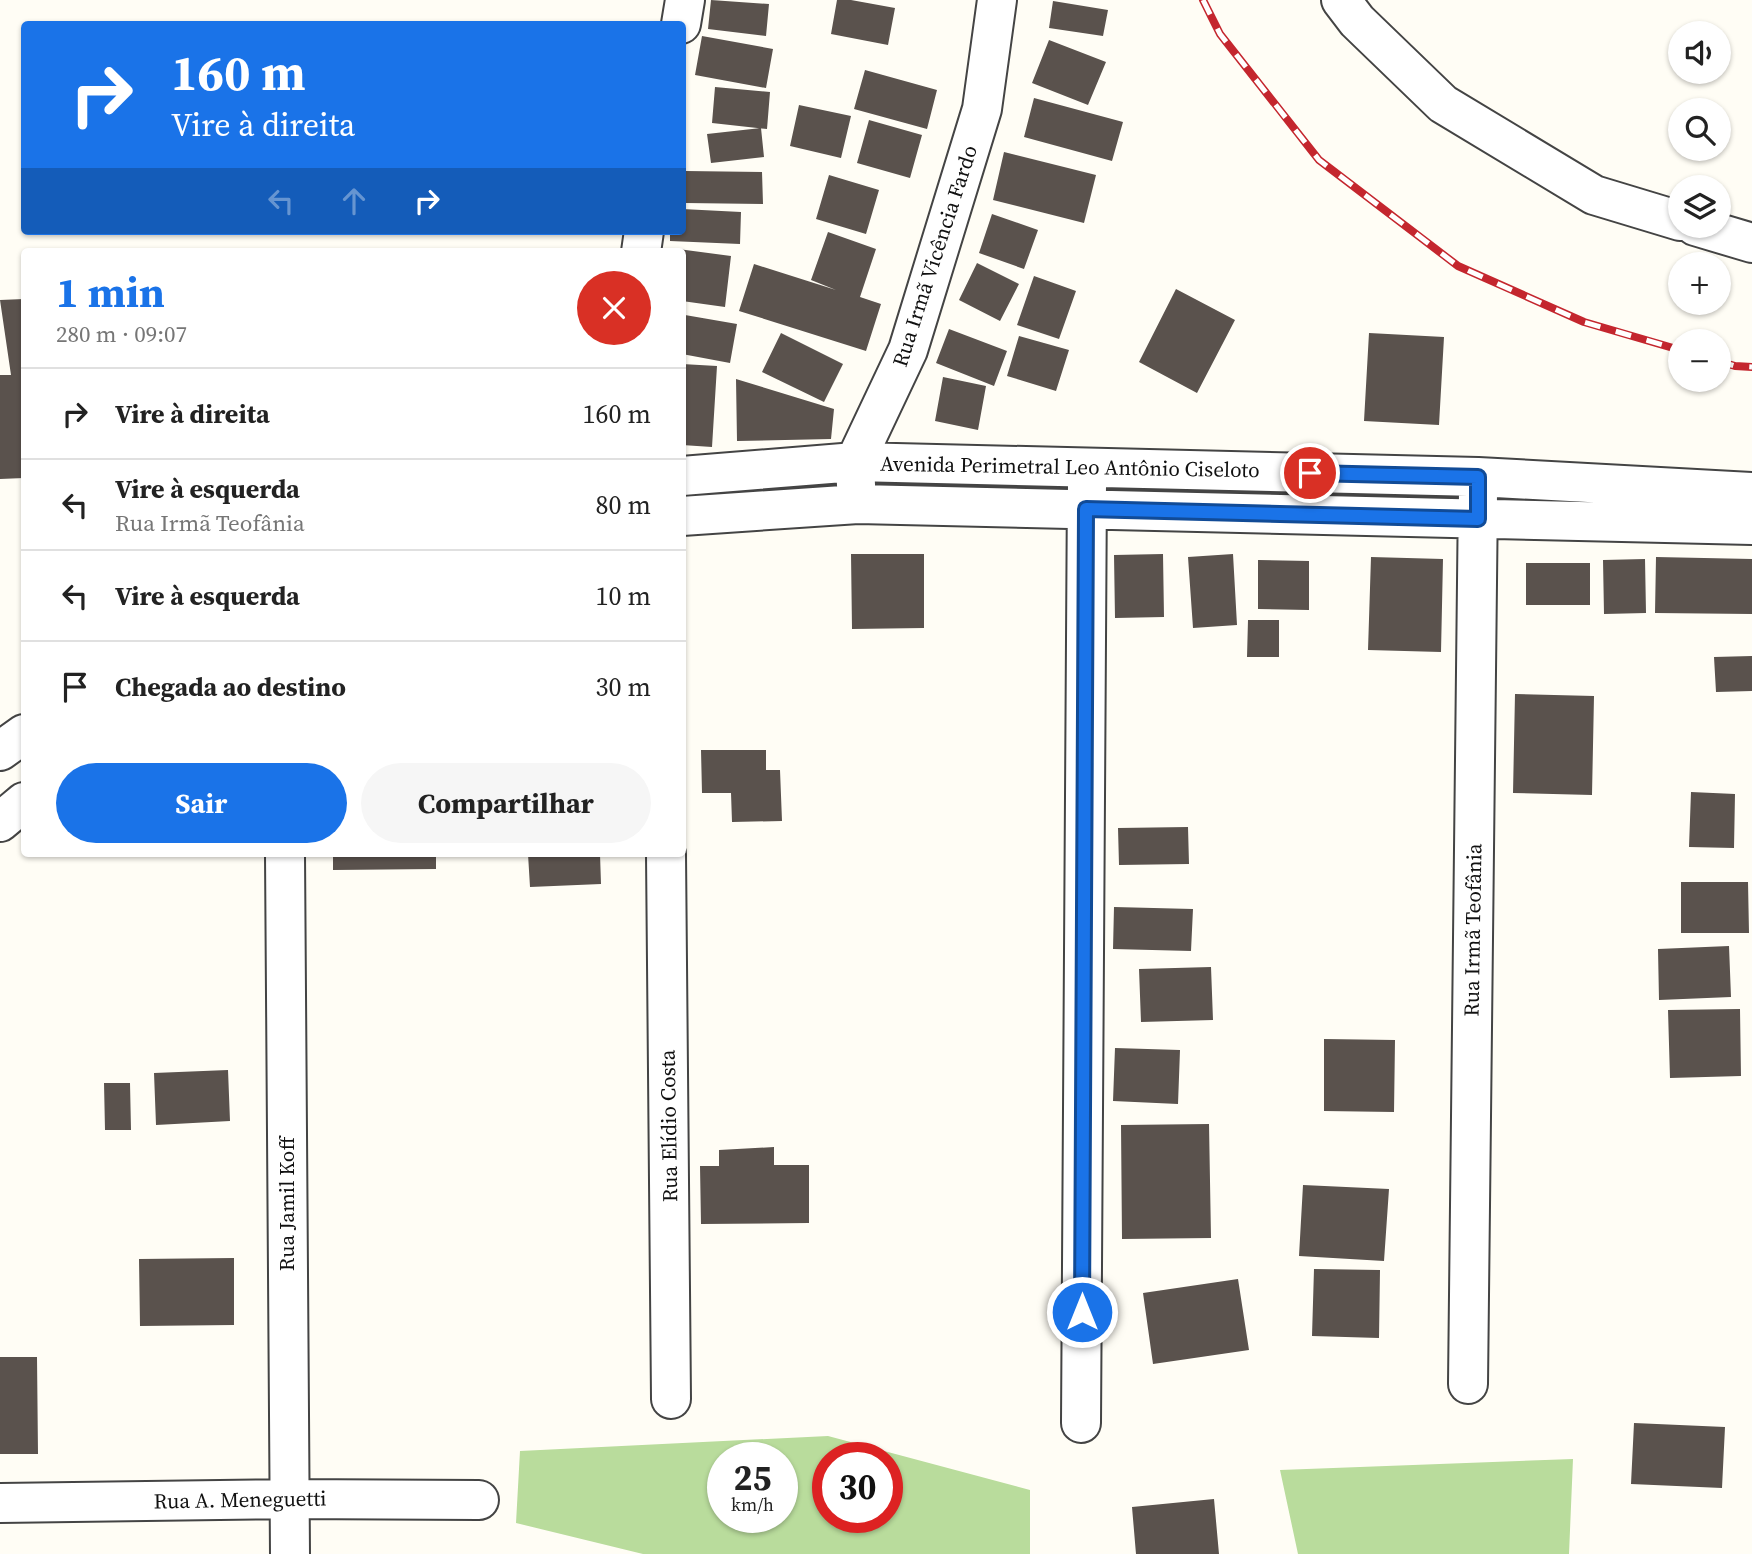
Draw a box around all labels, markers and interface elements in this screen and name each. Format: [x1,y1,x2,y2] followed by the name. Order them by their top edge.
[1668,21,1731,392] map controls
[1668,21,1731,84] button: sound
[171,39,306,106] text: 160 m
[56,49,147,140] icon: right
[1668,98,1731,161] button: search
[171,103,355,147] text: Vire à direita
[885,141,984,370] street label: Rua Irmã Vicência Fardo
[1668,175,1731,238] button: layers
[262,182,300,220] icon: left
[335,182,373,220] icon: ahead
[408,182,446,220] icon: right
[1668,252,1731,315] button: +
[56,263,165,321] text: 1 min
[577,271,651,345] button: close
[56,318,187,350] text: 280 m · 09:07
[1668,329,1731,392] button: −
[56,395,94,433] icon: right
[115,396,270,432] text: Vire à direita
[583,396,651,432] text: 160 m
[1280,443,1340,503] pin
[880,449,1260,484] street label: Avenida Perimetral Leo Antônio Ciseloto
[1291,454,1329,492] icon: arrive
[115,471,300,507] text: Vire à esquerda
[56,486,94,524] icon: left
[596,487,651,523] text: 80 m
[115,507,305,539] text: Rua Irmã Teofânia
[56,577,94,615] icon: left
[115,578,300,614] text: Vire à esquerda
[596,578,651,614] text: 10 m
[56,668,94,706] icon: arrive
[115,669,346,705] text: Chegada ao destino
[596,669,651,705] text: 30 m
[56,763,347,843] button: Sair
[361,763,651,843] button: Compartilhar
[1456,843,1489,1017] street label: Rua Irmã Teofânia
[653,1049,684,1202] street label: Rua Elídio Costa
[272,1135,301,1271] street label: Rua Jamil Koff
[1045,1275,1119,1349] position arrow
[812,1442,903,1533] speed limit sign: 30
[734,1454,771,1502] text: 25
[153,1483,327,1516] street label: Rua A. Meneguetti
[731,1492,774,1517] text: km/h

